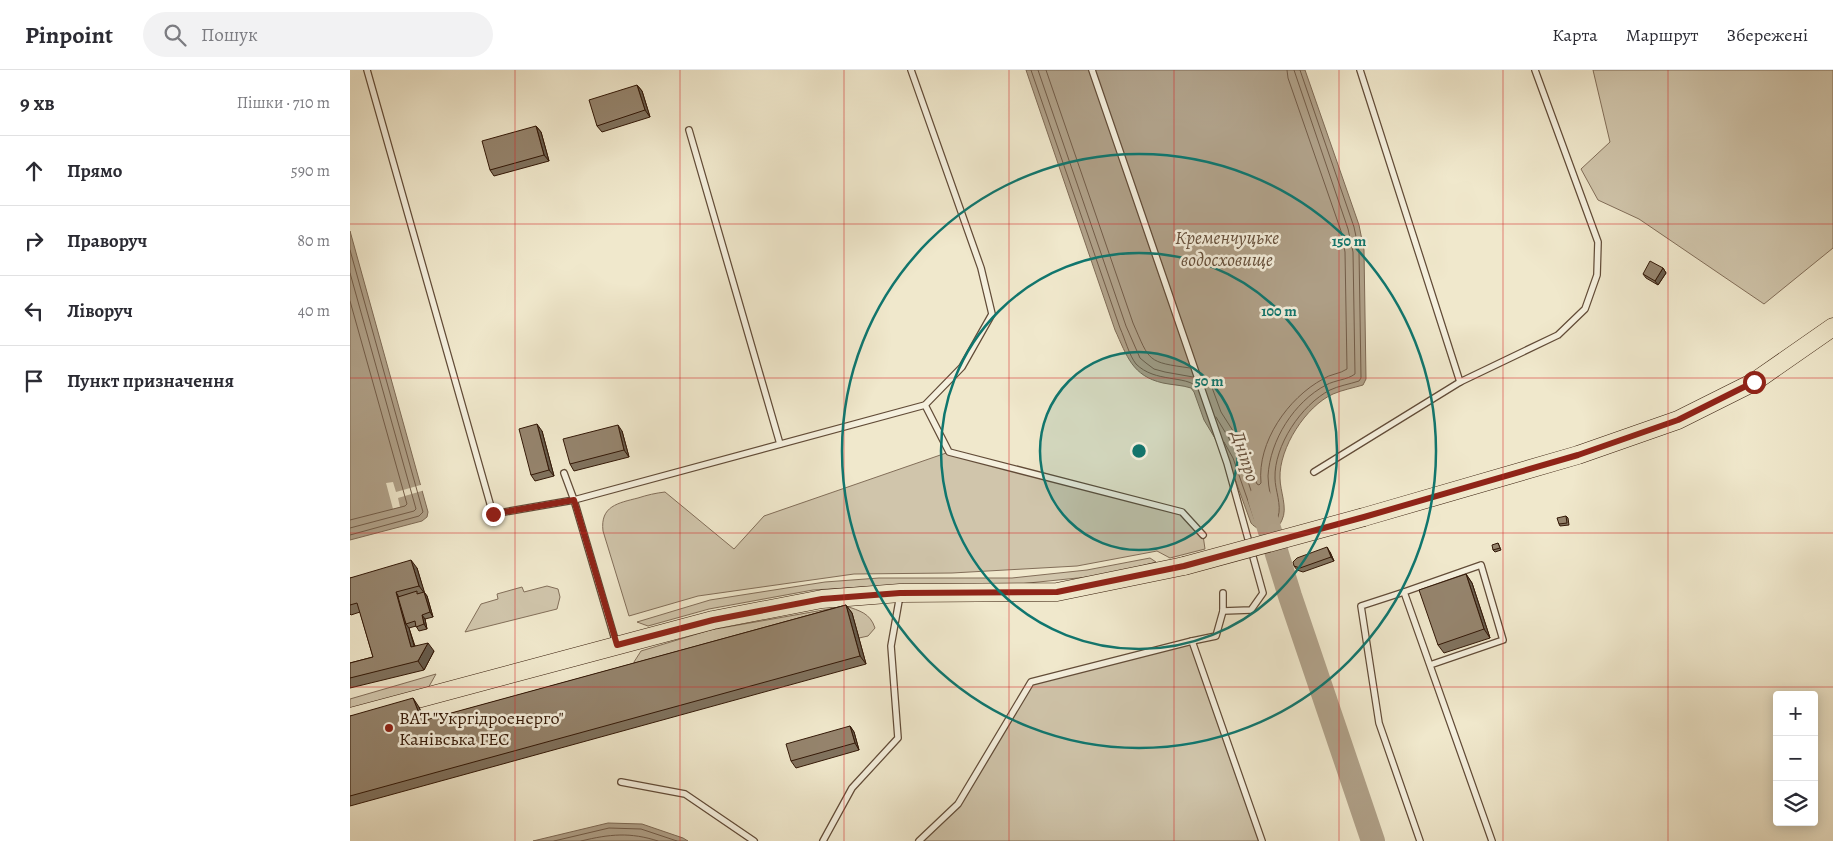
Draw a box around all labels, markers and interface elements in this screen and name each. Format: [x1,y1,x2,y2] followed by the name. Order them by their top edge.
[143,12,493,57] search box
[25,19,113,51] text: Pinpoint
[161,21,189,49] icon: search
[201,22,258,48] text: Пошук
[1552,23,1598,47] text: Карта
[1626,23,1699,47] text: Маршрут
[1727,23,1808,47] text: Збережені
[20,89,55,117] text: 9 хв
[237,92,330,114] text: Пішки · 710 m
[20,157,48,185] icon: ahead
[67,158,122,184] text: Прямо
[291,160,330,182] text: 590 m
[1175,225,1279,273] water label: Кременчуцьке водосховище
[20,227,48,255] icon: right
[67,228,147,254] text: Праворуч
[297,230,330,252] text: 80 m
[1332,231,1367,251] text: 150 m
[20,297,48,325] icon: left
[67,298,133,324] text: Ліворуч
[298,300,330,322] text: 40 m
[1261,301,1297,321] text: 100 m
[20,367,48,395] icon: arrive
[67,368,234,394] text: Пункт призначення
[1194,371,1224,391] text: 50 m
[1743,371,1766,394] route start
[1224,426,1266,485] water label: Дніпро
[1130,442,1148,460] centre of rings
[482,503,505,526] route end
[1773,691,1818,826] map controls
[1773,691,1818,736] button: +
[399,706,564,751] place label: ВАТ "Укргідроенерго" Канівська ГЕС
[383,722,395,734] marker: ВАТ "Укргідроенерго" Канівська ГЕС
[1773,736,1818,781] button: −
[1773,781,1818,826] button: layers

